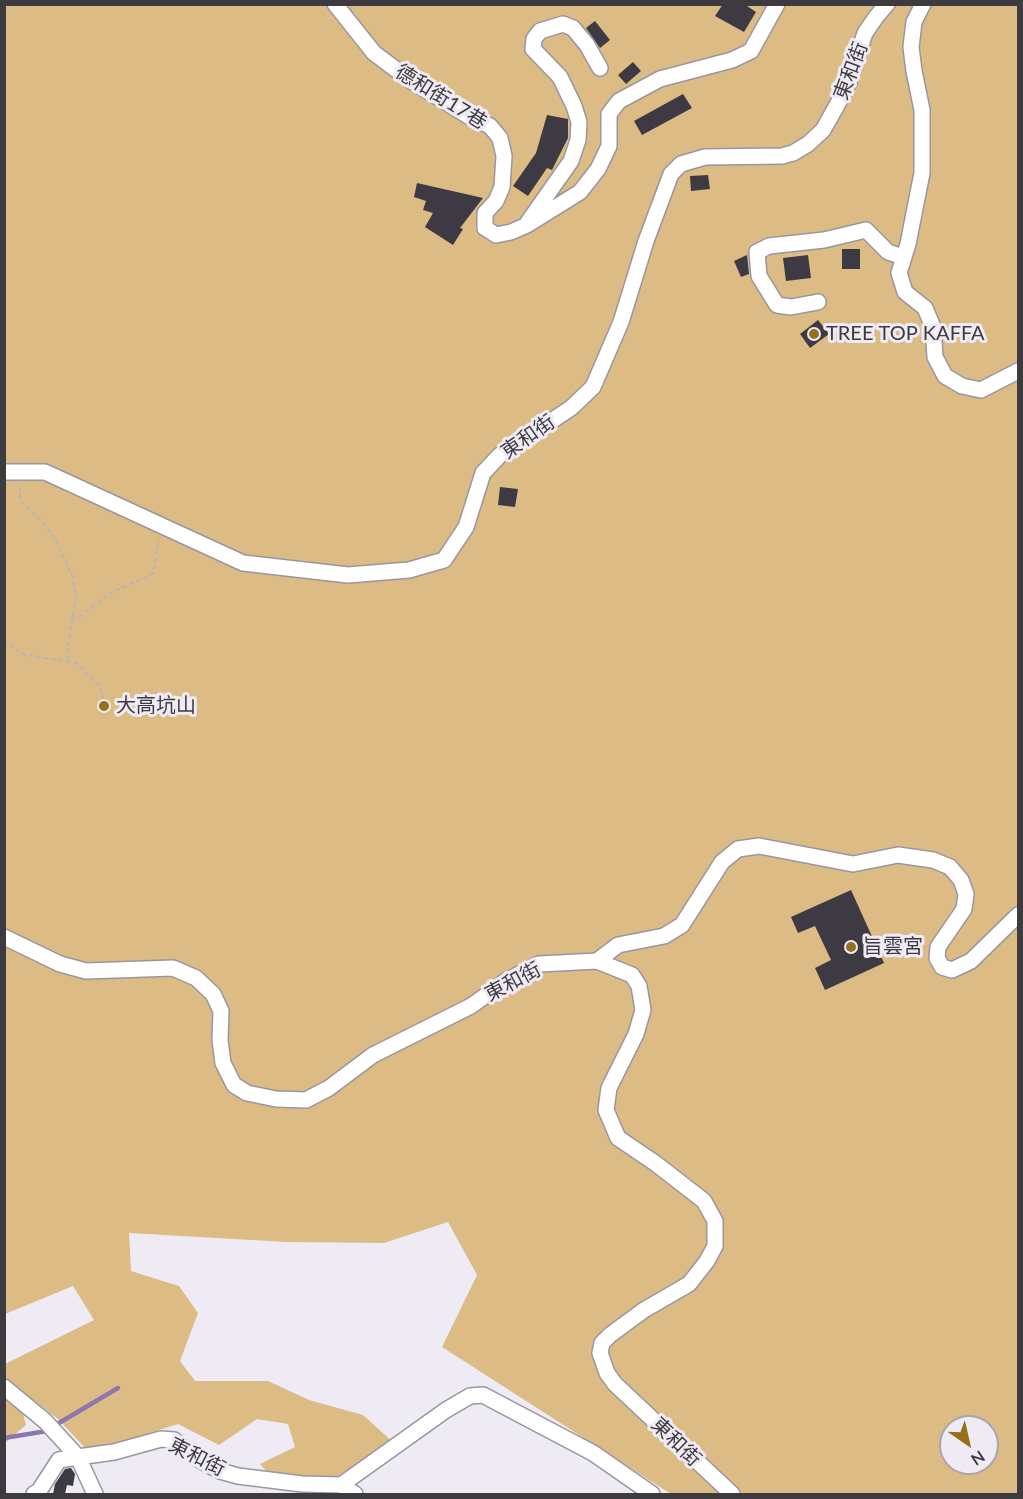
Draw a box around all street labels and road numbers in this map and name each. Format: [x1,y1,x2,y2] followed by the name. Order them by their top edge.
[829,39,873,103] street label: 東和街
[391,59,491,135] street label: 德和街17巷
[497,410,559,464] street label: 東和街
[481,957,545,1007] street label: 東和街
[646,1413,706,1471] street label: 東和街
[165,1433,229,1481] street label: 東和街

